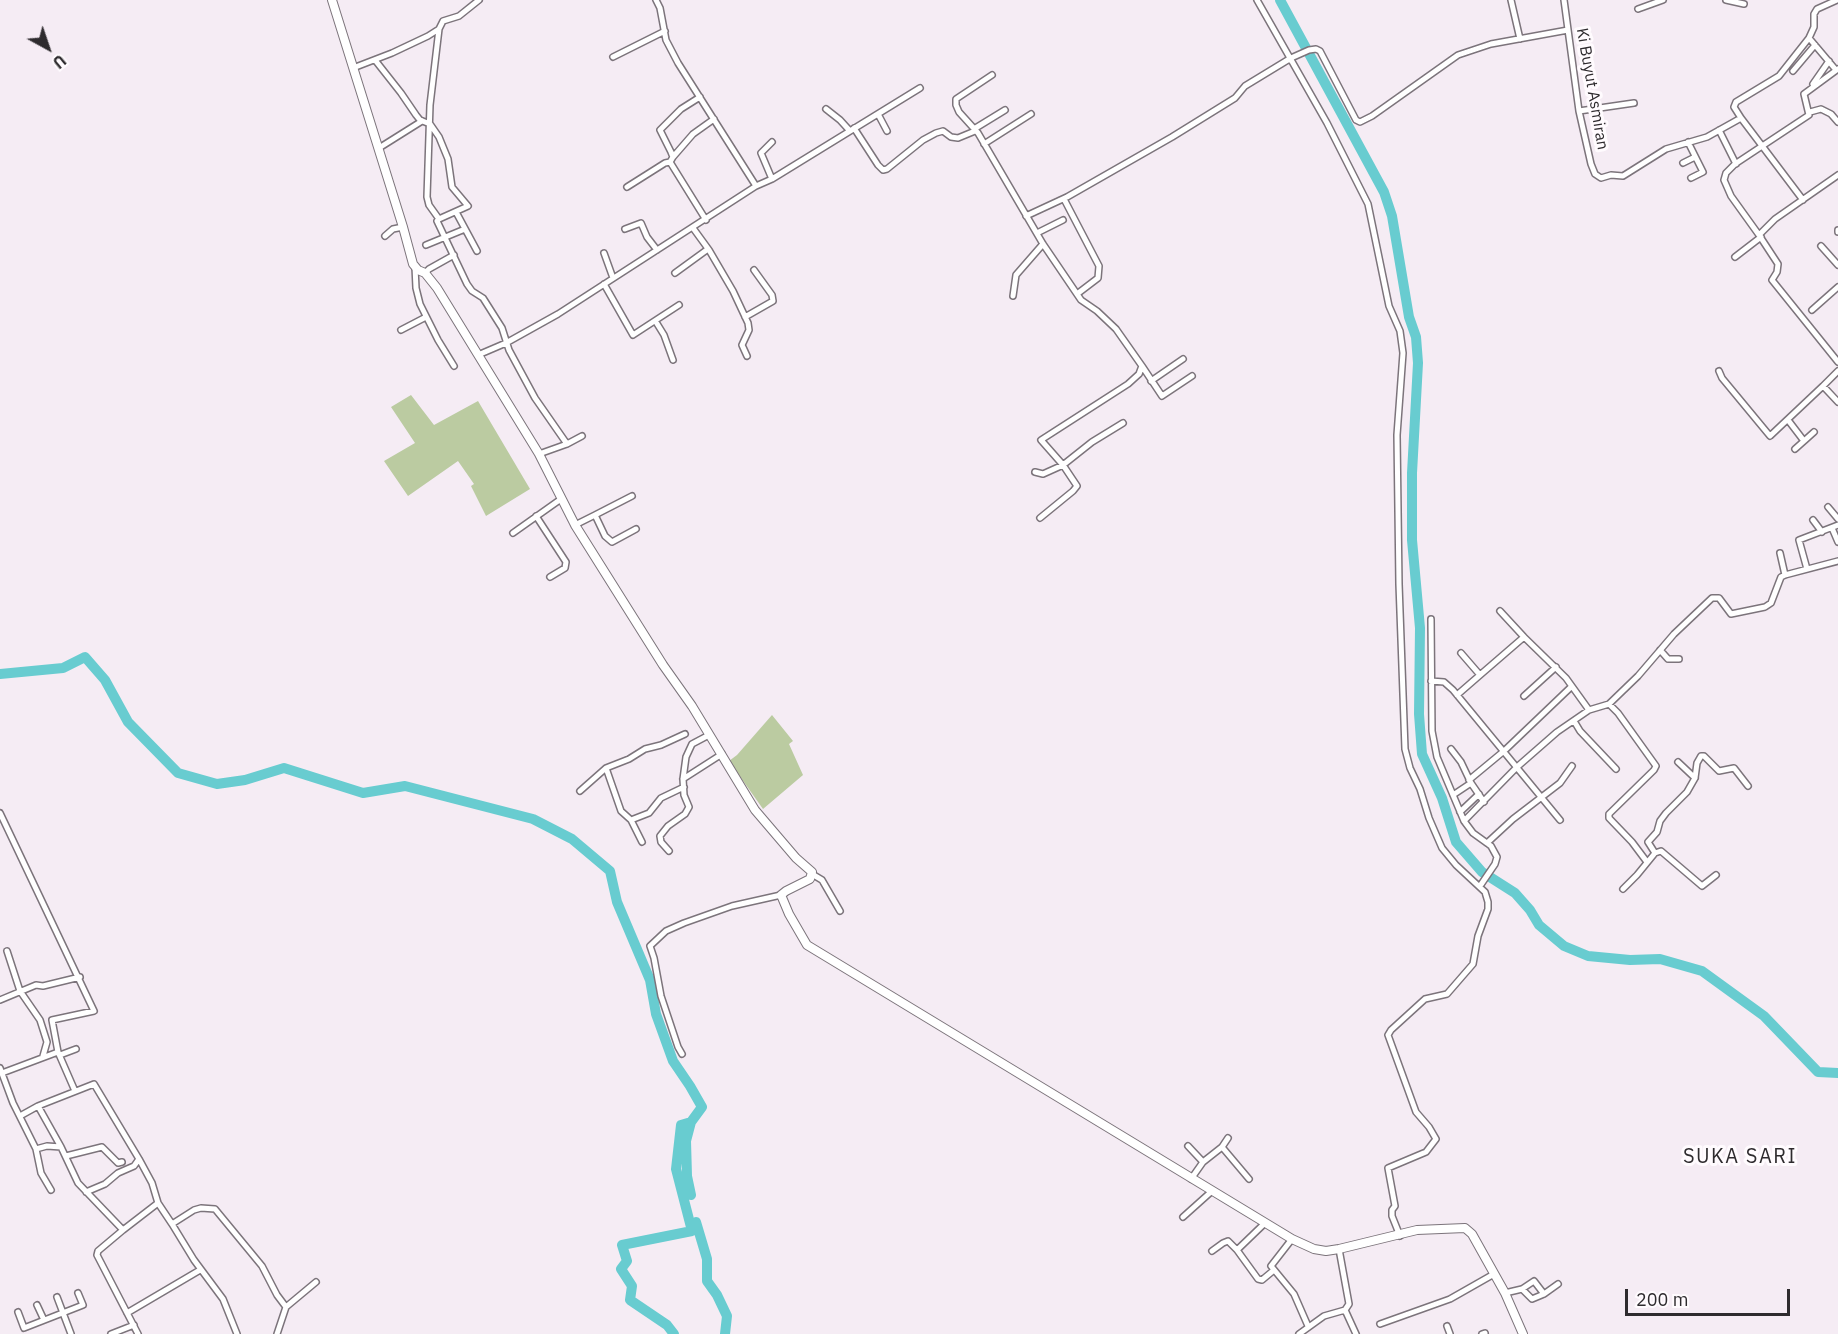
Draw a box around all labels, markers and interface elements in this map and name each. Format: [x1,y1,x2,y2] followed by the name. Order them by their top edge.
[18,18,78,78] north arrow
[1572,27,1612,151] street label: Ki Buyut Asmiran
[49,51,70,73] text: U
[1683,1145,1797,1169] district label: SUKA SARI
[1628,1277,1793,1315] scale bar
[1636,1288,1688,1311] text: 200 m

